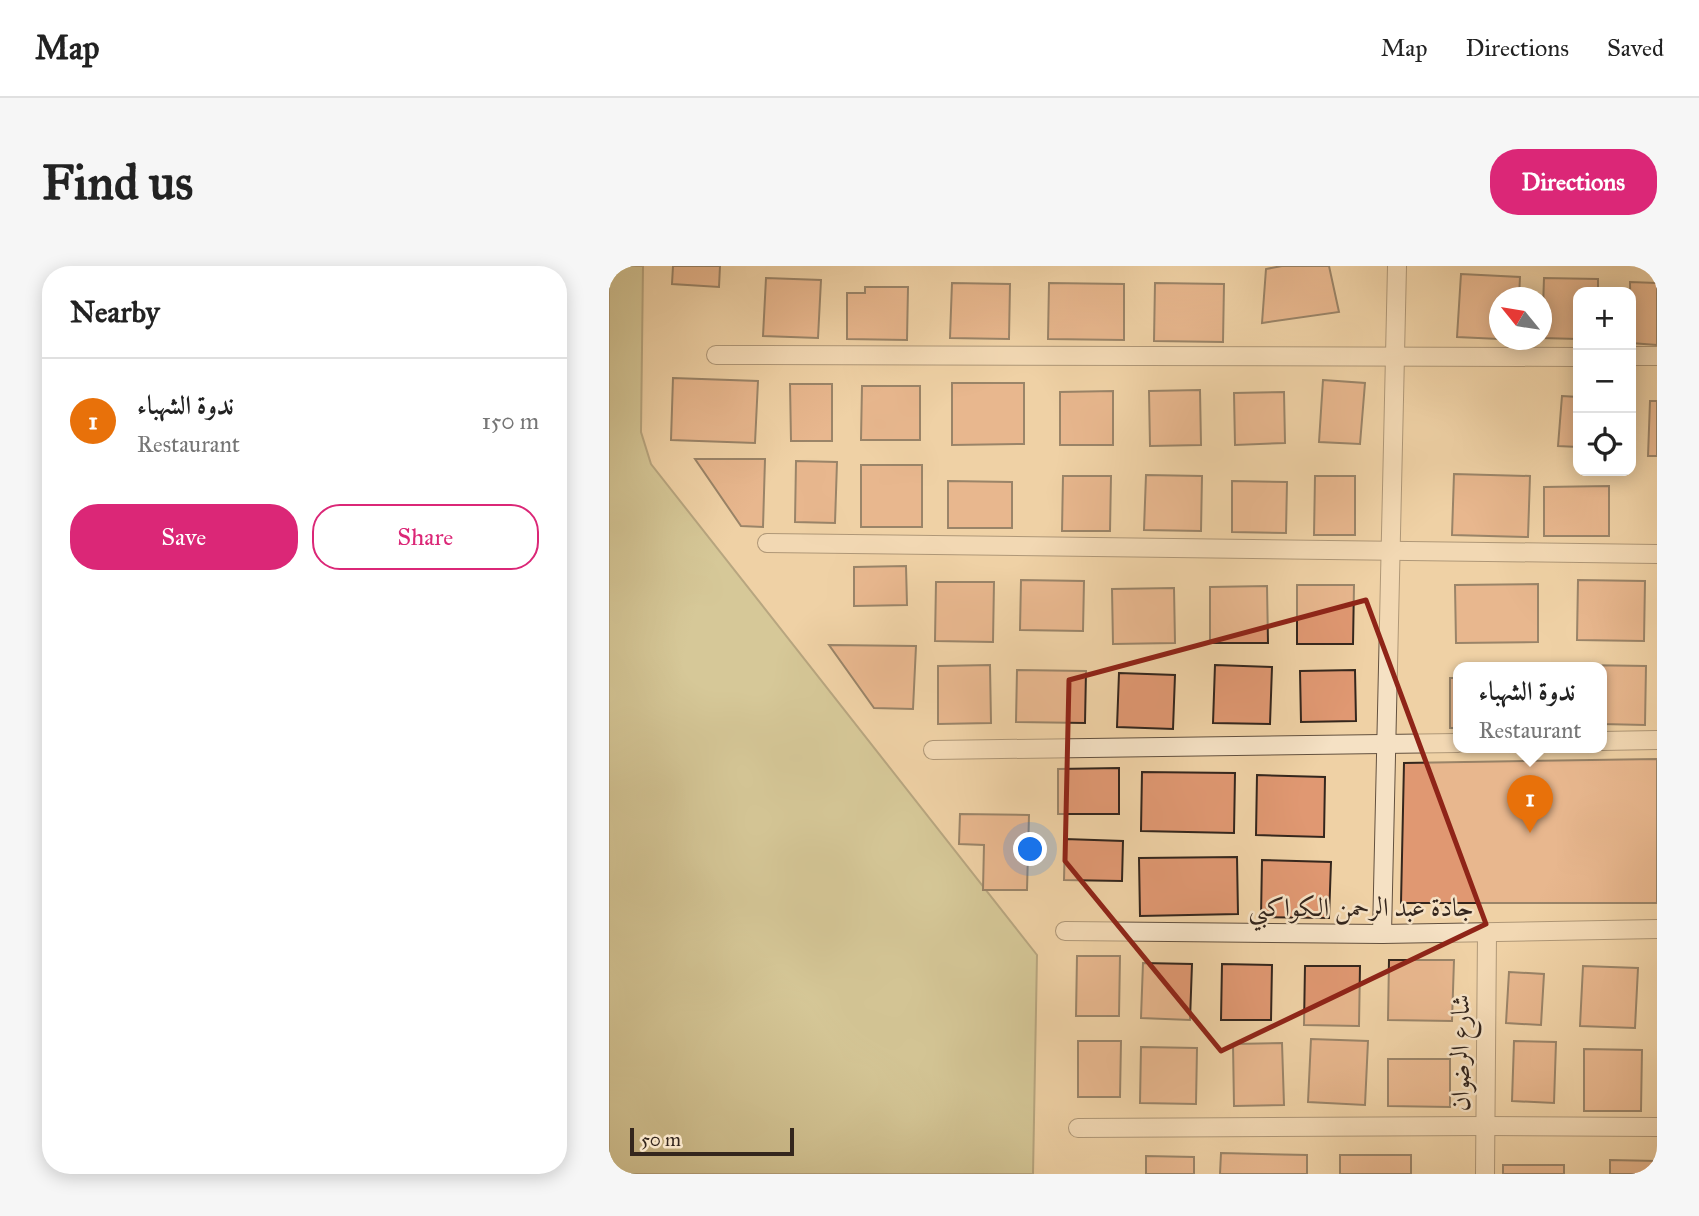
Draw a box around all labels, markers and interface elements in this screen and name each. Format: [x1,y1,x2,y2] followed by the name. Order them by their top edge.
[35,28,99,68] text: Map
[1381,33,1428,63] text: Map
[1466,33,1569,63] text: Directions
[1607,33,1664,63] text: Saved
[1490,149,1657,215] button: Directions
[42,153,193,212] text: Find us
[1489,287,1552,350] north arrow
[1573,287,1636,476] map controls
[1573,287,1636,350] button: +
[70,294,160,330] text: Nearby
[1573,350,1636,413] button: −
[137,389,234,421] text: ندوة الشهباء
[88,407,98,435] text: 1
[482,407,539,435] text: 150 m
[1573,413,1636,476] button: locate
[137,430,240,458] text: Restaurant
[70,504,298,570] button: Save
[312,504,539,570] button: Share
[1453,662,1607,753] popup
[1479,675,1575,707] text: ندوة الشهباء
[1479,716,1581,744] text: Restaurant
[1507,775,1553,833] pin: 1
[1013,832,1047,866] your location
[1248,891,1474,931] street label: جادة عبد الرحمن الكواكبي
[1444,994,1482,1112] street label: شارع الرضوان
[630,1125,795,1157] scale bar
[641,1128,681,1151] text: 50 m

